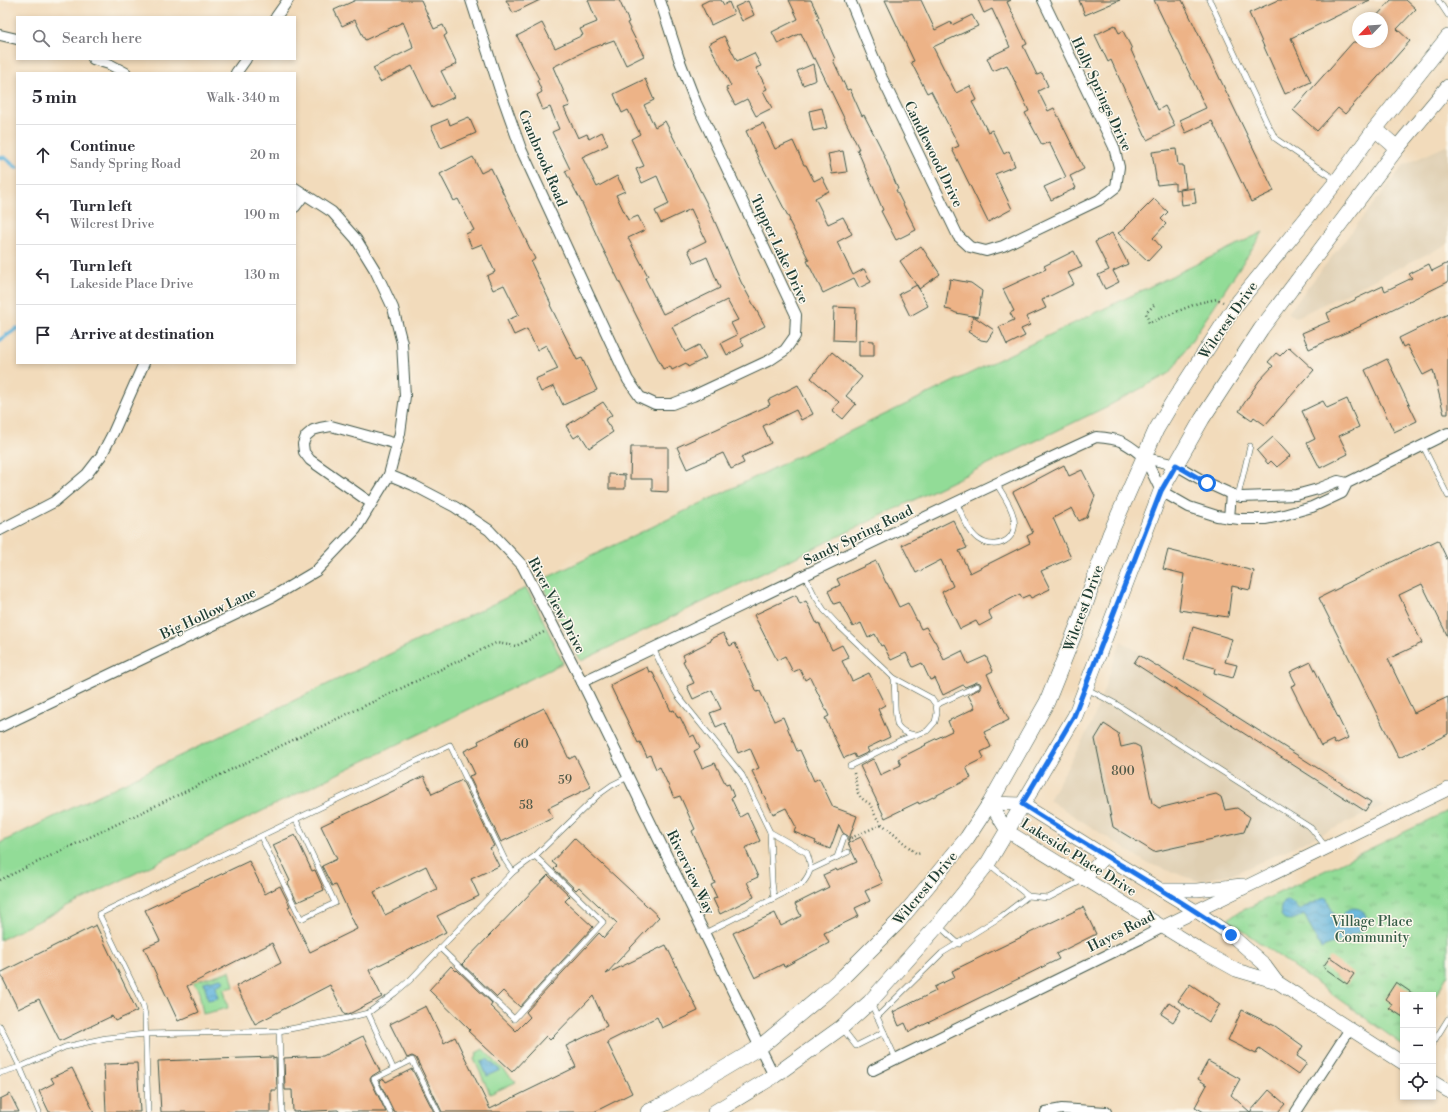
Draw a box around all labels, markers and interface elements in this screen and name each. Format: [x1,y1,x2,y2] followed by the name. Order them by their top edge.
[1352,12,1388,48] north arrow
[16,16,296,60] search box
[30,27,52,49] icon: search
[62,29,142,48] text: Search here
[1067,34,1136,155] street label: Holly Springs Drive
[32,87,77,109] text: 5 min
[207,90,280,106] text: Walk · 340 m
[900,98,967,210] street label: Candlewood Drive
[514,107,571,209] street label: Cranbrook Road
[70,137,135,156] text: Continue
[32,144,54,166] icon: ahead
[250,147,280,163] text: 20 m
[70,156,181,172] text: Sandy Spring Road
[746,192,812,307] street label: Tupper Lake Drive
[70,197,132,216] text: Turn left
[32,204,54,226] icon: left
[244,207,280,223] text: 190 m
[70,216,154,232] text: Wilcrest Drive
[70,257,132,276] text: Turn left
[32,264,54,286] icon: left
[245,267,280,283] text: 130 m
[70,276,193,292] text: Lakeside Place Drive
[1195,278,1262,364] street label: Wilcrest Drive
[32,324,54,346] icon: arrive
[70,325,214,344] text: Arrive at destination
[1198,474,1216,492] route start
[801,502,916,570] street label: Sandy Spring Road
[523,554,589,657] street label: River View Drive
[1060,563,1108,655] street label: Wilcrest Drive
[157,584,259,644] street label: Big Hollow Lane
[513,737,529,752] house number: 60
[1111,764,1135,779] house number: 800
[558,773,572,788] house number: 59
[519,798,533,813] house number: 58
[1017,815,1140,901] street label: Lakeside Place Drive
[662,827,718,918] street label: Riverview Way
[889,848,962,930] street label: Wilcrest Drive
[1085,907,1158,957] street label: Hayes Road
[1330,913,1413,947] park label: Village Place Community
[1222,926,1240,944] route end
[1400,992,1436,1100] map controls
[1400,992,1436,1028] button: +
[1400,1028,1436,1064] button: −
[1400,1064,1436,1100] button: locate

